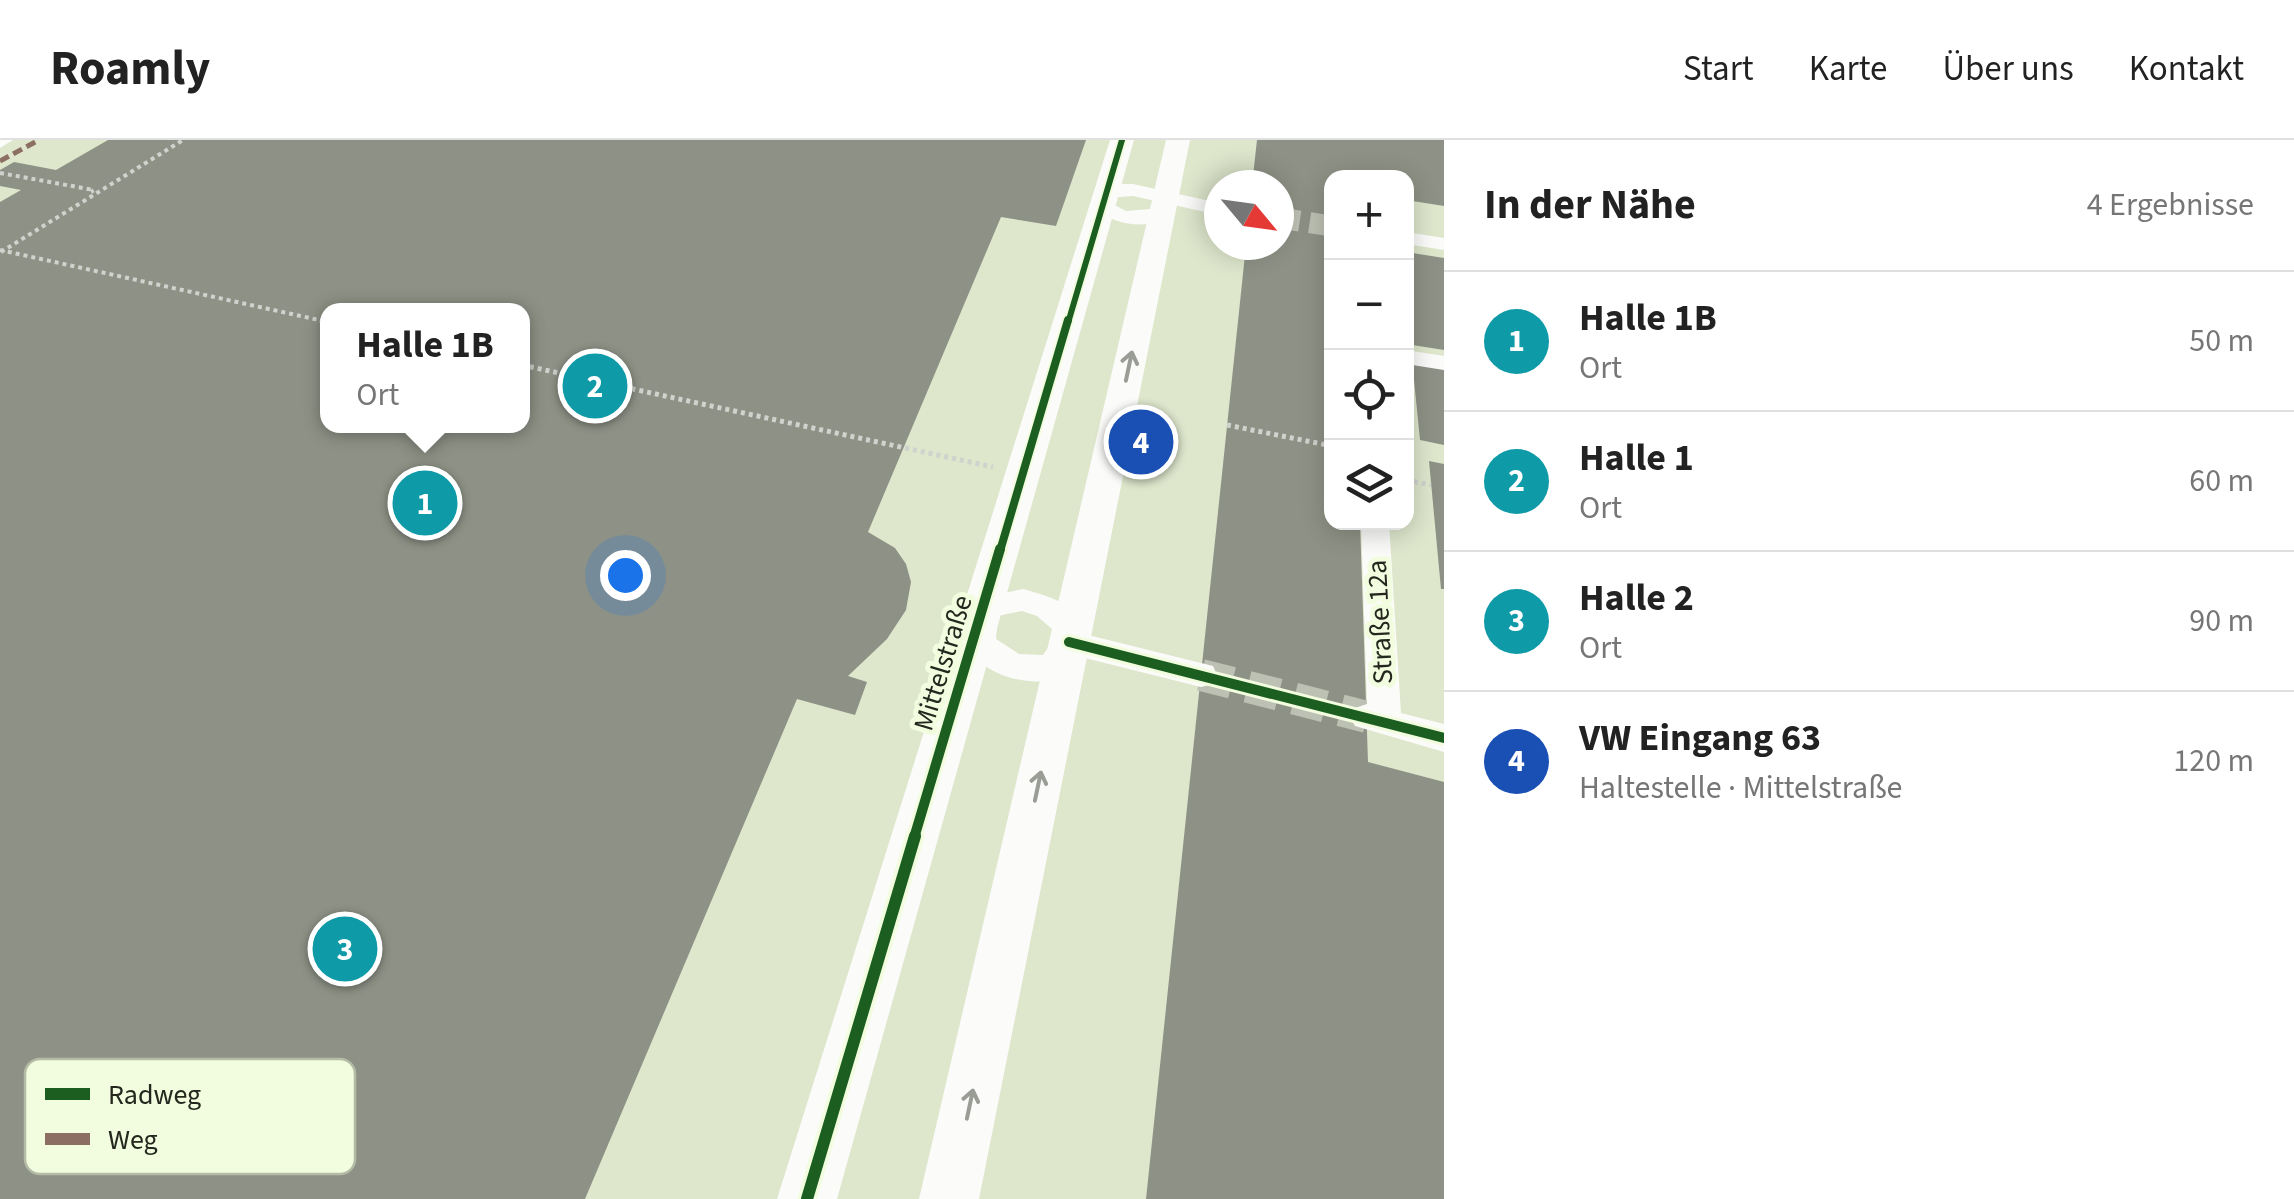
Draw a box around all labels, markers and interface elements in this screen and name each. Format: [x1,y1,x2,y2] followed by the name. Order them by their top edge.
[50,35,210,103] text: Roamly
[1683,44,1754,94] text: Start
[1809,44,1887,94] text: Karte
[1942,44,2074,94] text: Über uns
[2129,44,2244,94] text: Kontakt
[1204,170,1294,260] north arrow
[1324,170,1414,530] map controls
[1324,170,1414,260] button: +
[1484,175,1696,235] text: In der Nähe
[2087,182,2254,228] text: 4 Ergebnisse
[1324,260,1414,350] button: −
[1579,291,1717,345] text: Halle 1B
[320,303,530,433] popup
[356,318,494,372] text: Halle 1B
[1508,318,1525,364] text: 1
[2189,318,2254,364] text: 50 m
[1579,345,1622,391] text: Ort
[562,348,628,424] pin: 2
[1324,350,1414,440] button: locate
[1121,351,1139,383] one-way arrow
[356,372,399,418] text: Ort
[1108,404,1174,480] pin: 4
[1579,431,1694,485] text: Halle 1
[1324,440,1414,530] button: layers
[1508,458,1525,504] text: 2
[2189,458,2254,504] text: 60 m
[392,466,458,540] pin: 1
[1579,485,1622,531] text: Ort
[600,550,651,601] your location
[1357,559,1403,685] street label: Straße 12a
[1579,571,1694,625] text: Halle 2
[903,590,983,736] street label: Mittelstraße
[1508,598,1525,644] text: 3
[2189,598,2254,644] text: 90 m
[1579,625,1622,671] text: Ort
[1579,711,1821,765] text: VW Eingang 63
[1508,738,1525,784] text: 4
[2173,738,2254,784] text: 120 m
[1579,765,1902,811] text: Haltestelle · Mittelstraße
[1030,771,1048,803] one-way arrow
[312,912,378,986] pin: 3
[25,1059,355,1174] legend
[108,1075,201,1115] text: Radweg
[961,1089,980,1121] one-way arrow
[108,1120,158,1160] text: Weg

